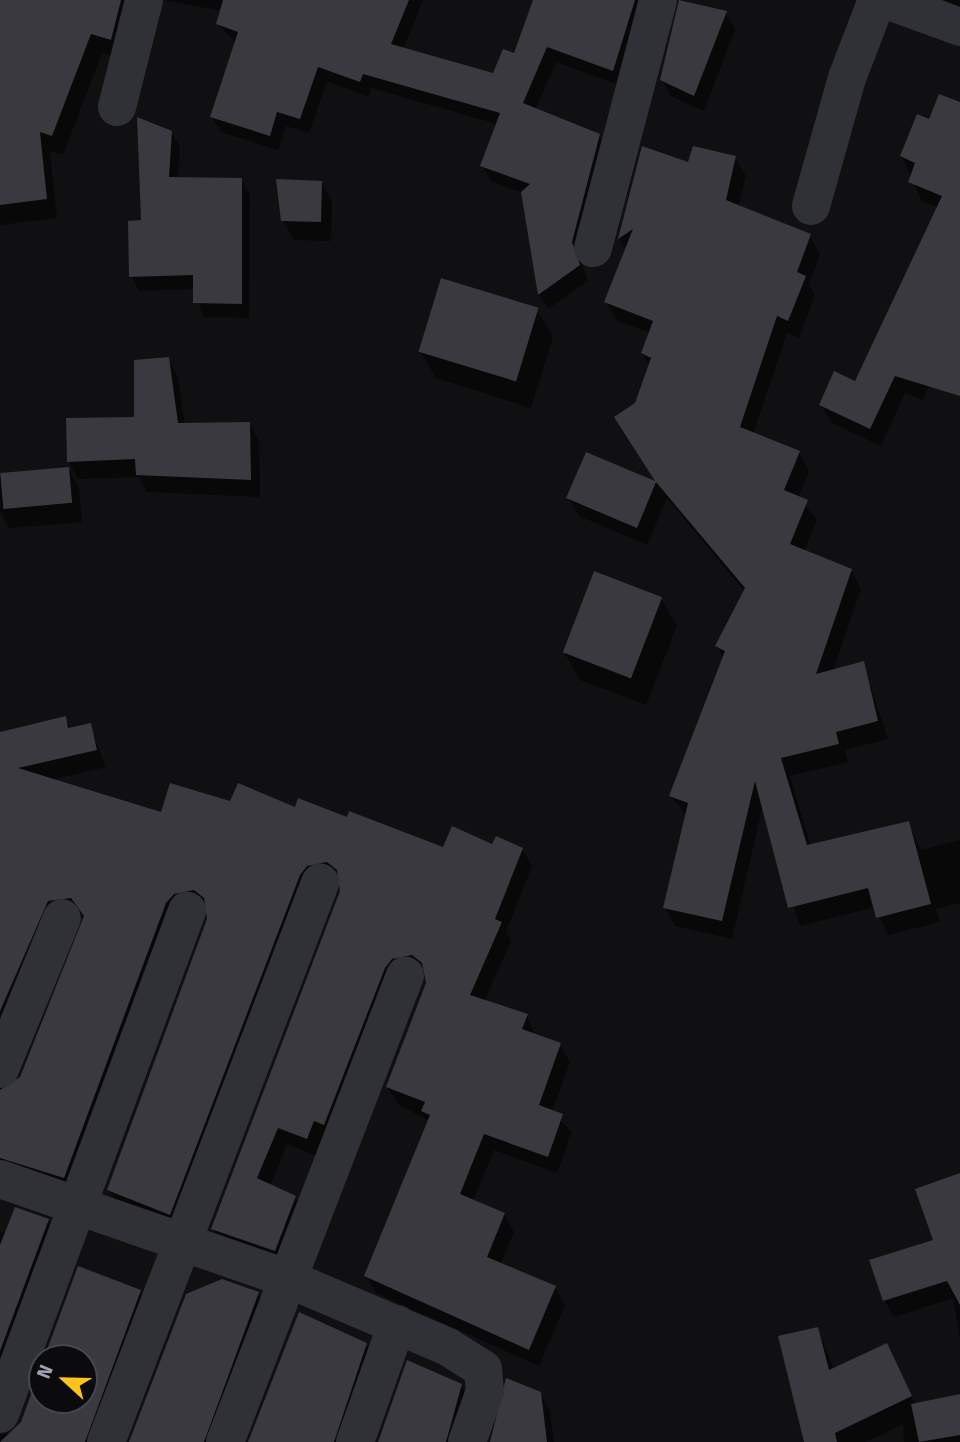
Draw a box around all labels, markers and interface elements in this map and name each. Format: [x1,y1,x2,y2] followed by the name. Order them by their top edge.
[28,1344,98,1414] north arrow
[32,1362,58,1382] text: N

